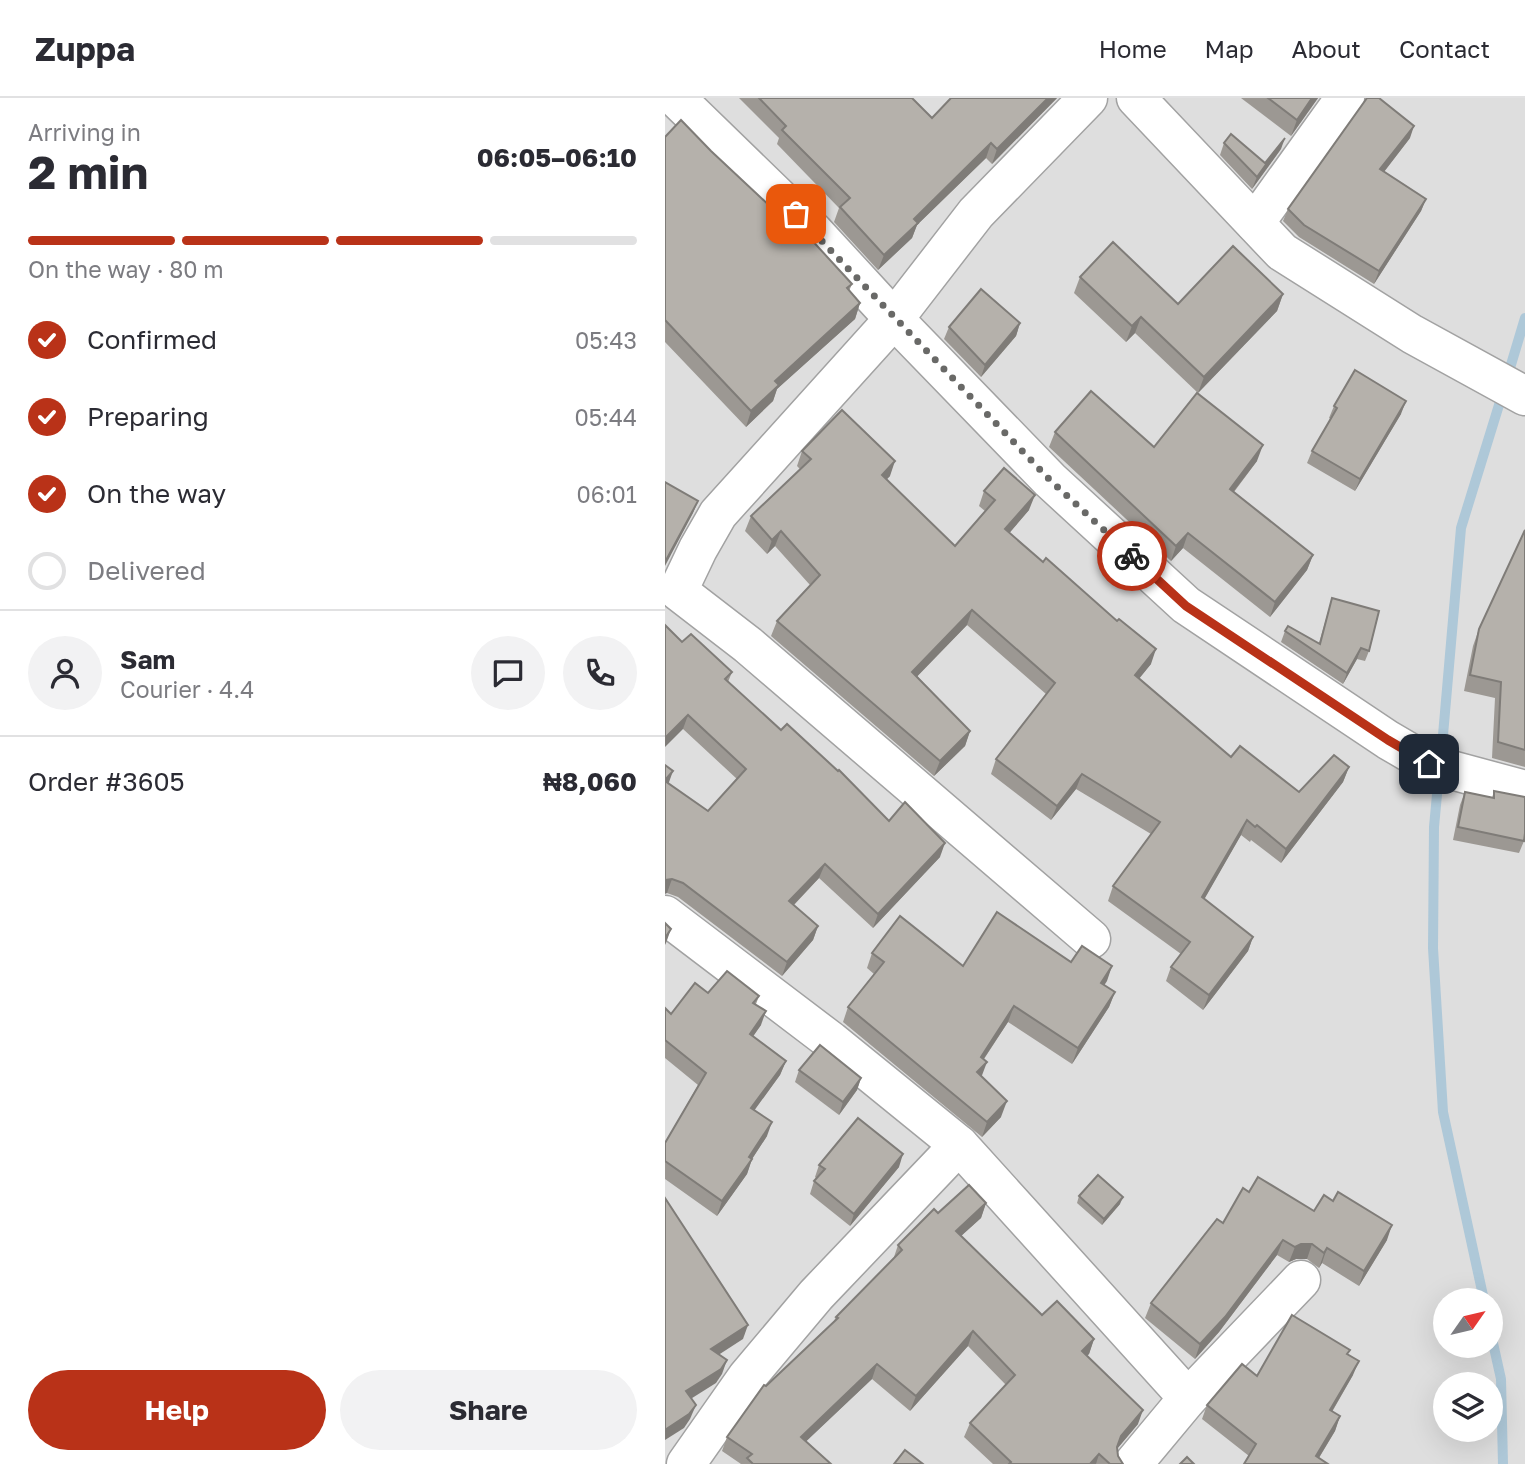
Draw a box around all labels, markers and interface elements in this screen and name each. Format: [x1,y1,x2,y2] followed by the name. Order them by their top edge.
[35,29,135,68] text: Zuppa
[1099,34,1167,63] text: Home
[1205,34,1254,63] text: Map
[1292,34,1361,63] text: About
[1399,34,1490,63] text: Contact
[28,118,141,146] text: Arriving in
[477,142,637,173] text: 06:05–06:10
[28,144,148,199] text: 2 min
[766,184,826,244] pin
[777,195,815,233] icon: bag
[28,255,224,283] text: On the way · 80 m
[28,321,66,359] icon: check
[87,324,217,355] text: Confirmed
[575,326,637,354] text: 05:43
[28,398,66,436] icon: check
[87,401,209,432] text: Preparing
[574,403,637,431] text: 05:44
[28,475,66,513] icon: check
[87,478,226,509] text: On the way
[577,480,637,508] text: 06:01
[1097,521,1167,591] courier
[1113,537,1151,575] icon: bike
[87,555,206,586] text: Delivered
[28,636,102,710] button: person
[471,636,545,710] button: chat
[563,636,637,710] button: phone
[120,644,175,675] text: Sam
[120,675,254,703] text: Courier · 4.4
[1399,734,1459,794] pin
[1410,745,1448,783] icon: home
[28,766,185,797] text: Order #3605
[543,766,637,797] text: ₦8,060
[1433,1288,1503,1358] north arrow
[1433,1288,1503,1442] map controls
[28,1370,326,1450] button: Help
[340,1370,637,1450] button: Share
[1433,1372,1503,1442] button: layers

